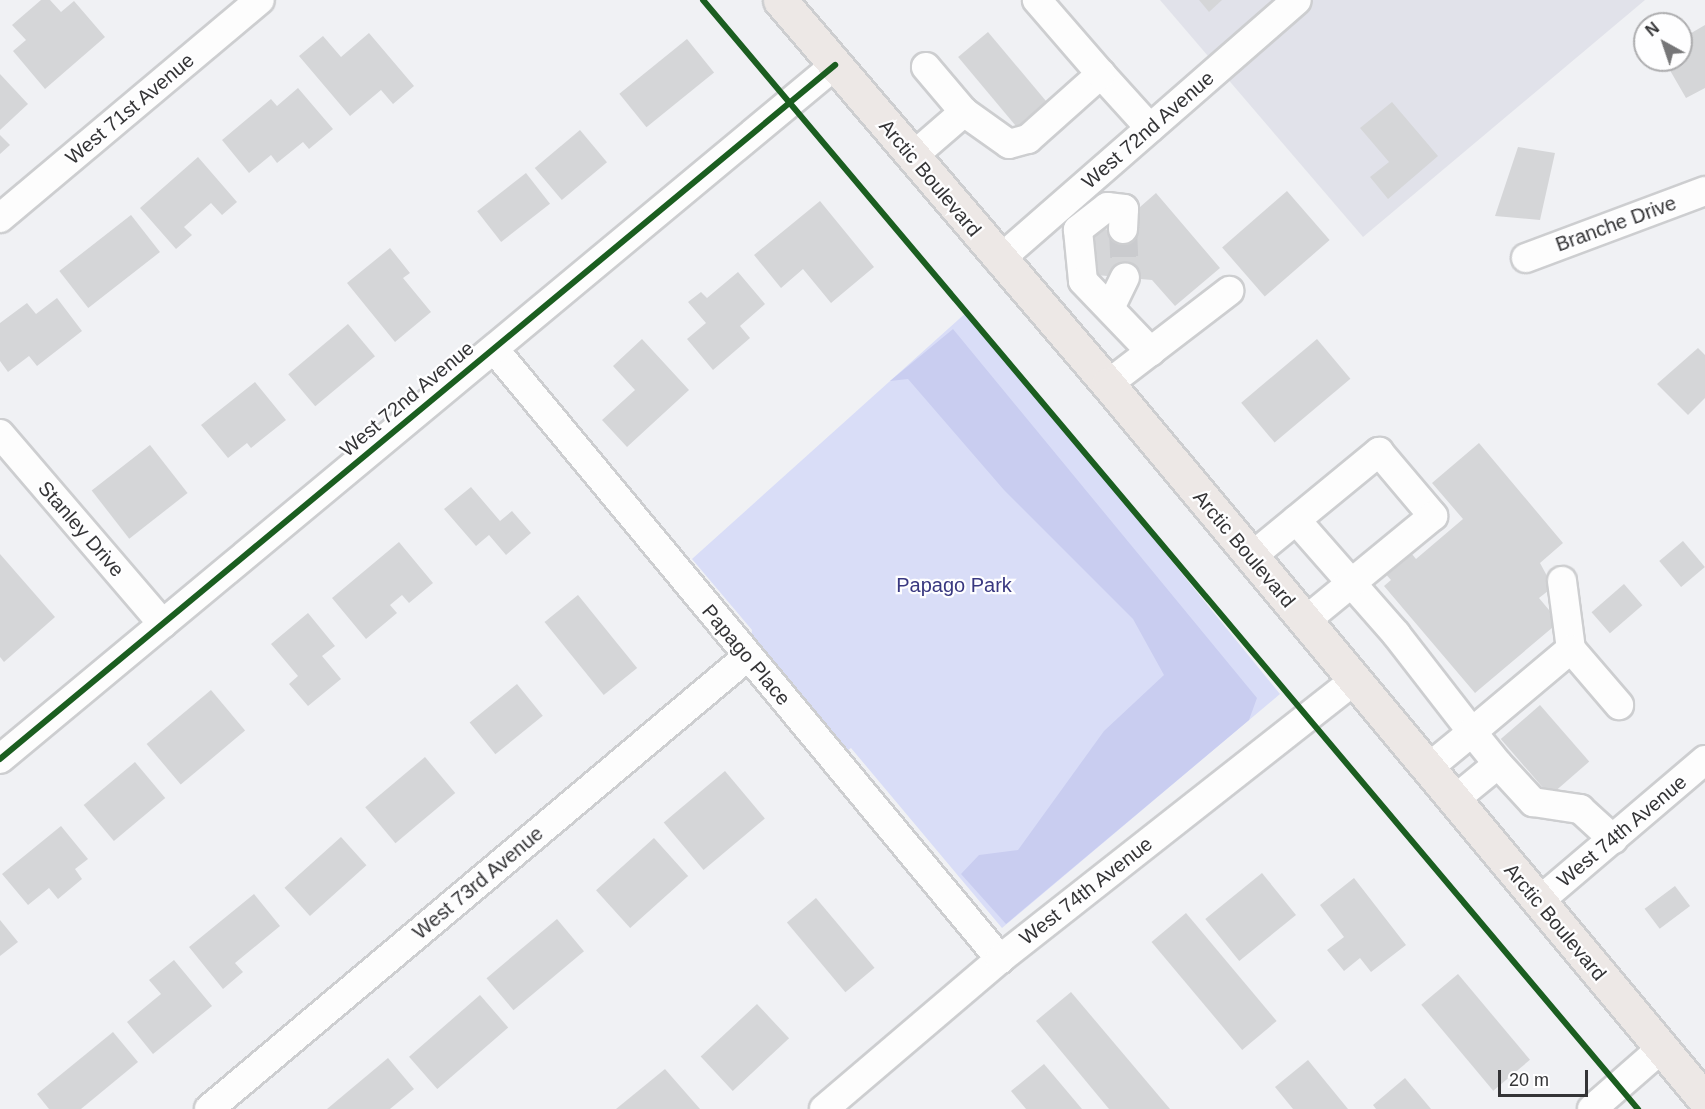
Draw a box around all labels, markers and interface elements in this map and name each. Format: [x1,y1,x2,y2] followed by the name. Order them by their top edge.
[1633,12,1693,72] north arrow
[1643,19,1662,40] text: N
[60,48,200,170] street label: West 71st Avenue
[1077,66,1219,194] street label: West 72nd Avenue
[874,115,986,241] street label: Arctic Boulevard
[1552,191,1680,257] street label: Branche Drive
[335,336,479,462] street label: West 72nd Avenue
[33,476,129,582] street label: Stanley Drive
[1188,486,1300,612] street label: Arctic Boulevard
[896,573,1012,597] park label: Papago Park
[697,600,795,710] street label: Papago Place
[1552,770,1692,892] street label: West 74th Avenue
[408,821,548,945] street label: West 73rd Avenue
[1015,831,1157,951] street label: West 74th Avenue
[1499,859,1611,985] street label: Arctic Boulevard
[1501,1058,1591,1096] scale bar
[1509,1070,1549,1090] text: 20 m

